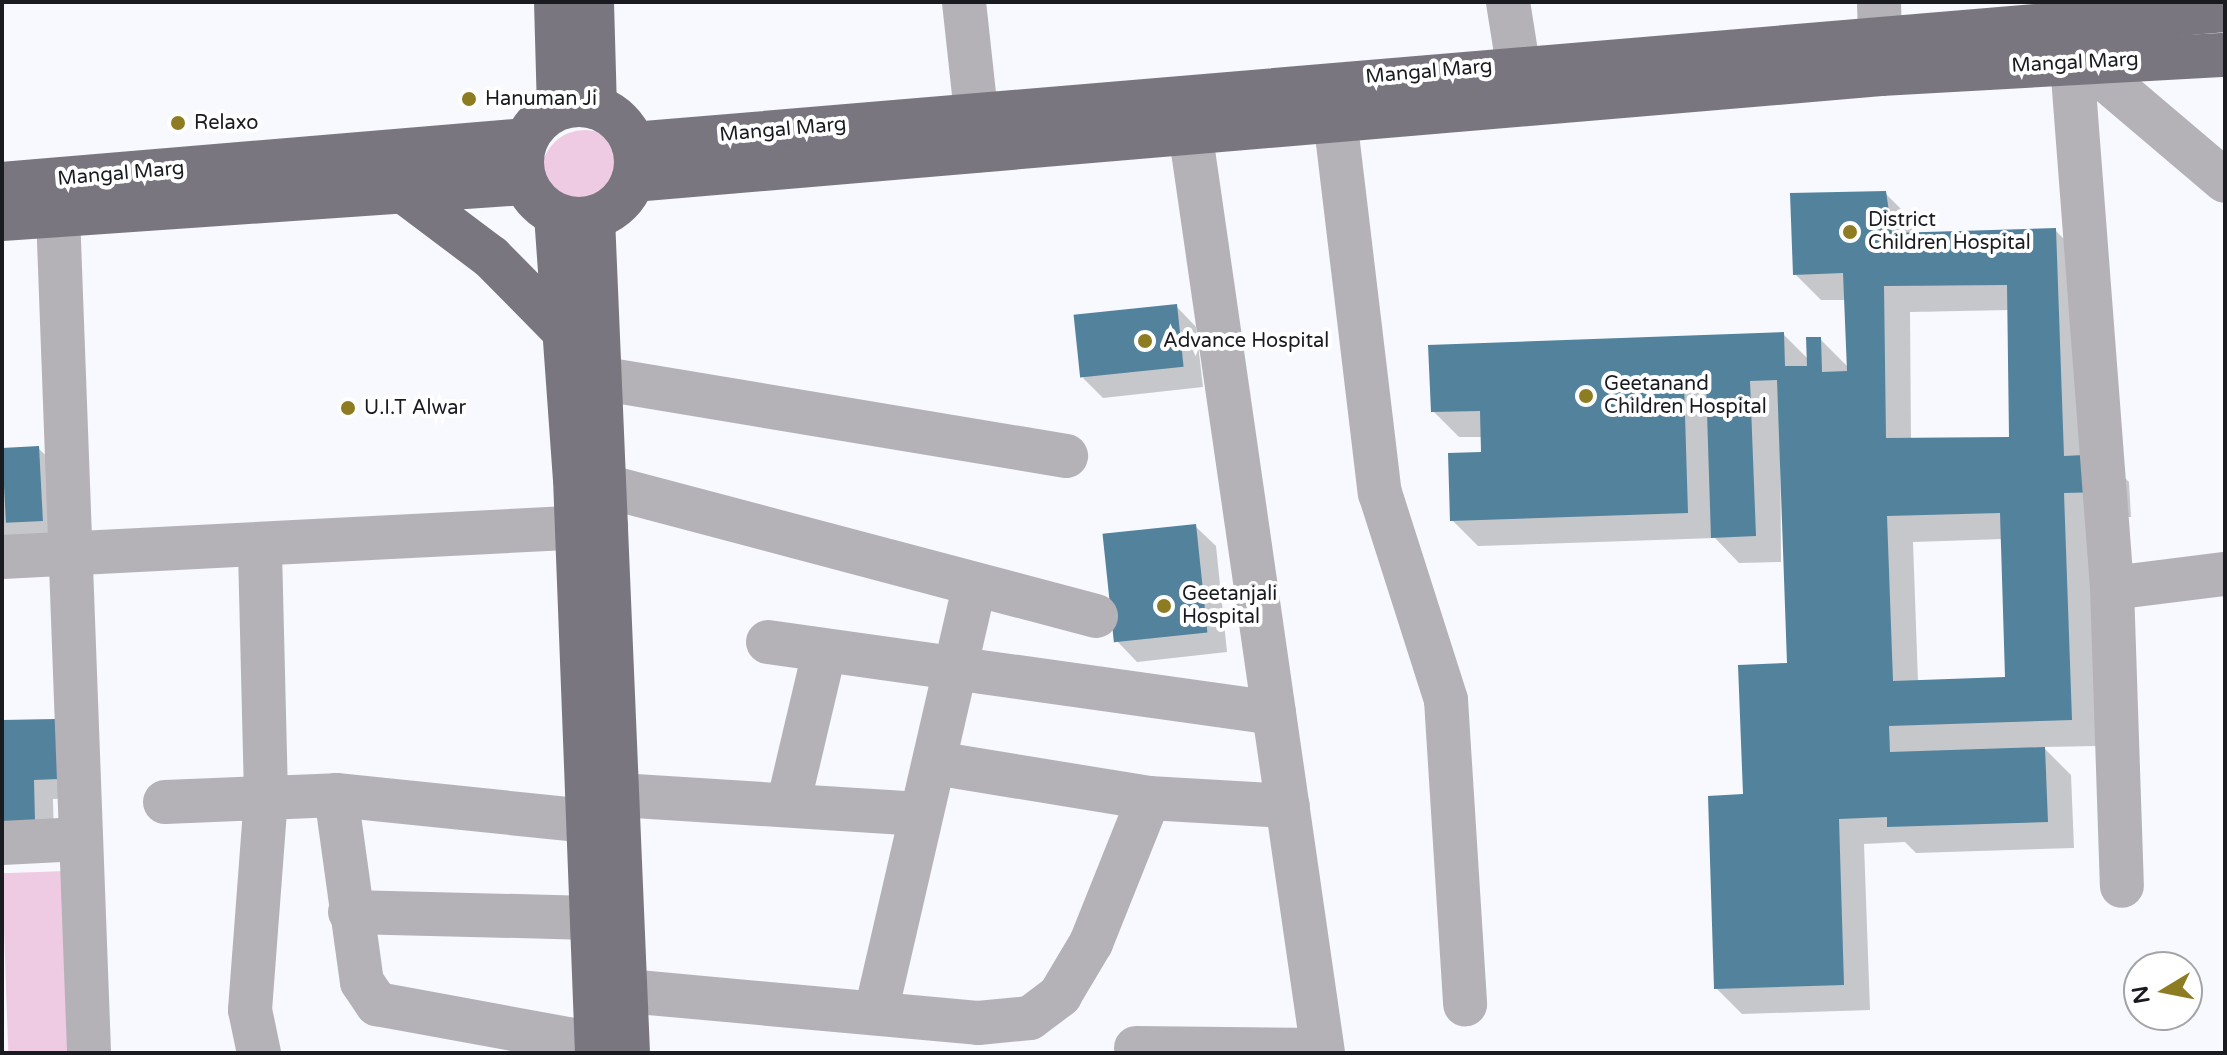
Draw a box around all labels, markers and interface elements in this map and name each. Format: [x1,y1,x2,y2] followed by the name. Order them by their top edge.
[2011,48,2139,78] street label: Mangal Marg
[1365,54,1493,90] street label: Mangal Marg
[485,87,597,111] place label: Hanuman Ji
[460,90,478,108] marker: Hanuman Ji
[194,111,258,135] place label: Relaxo
[719,112,847,148] street label: Mangal Marg
[169,114,187,132] marker: Relaxo
[57,156,185,192] street label: Mangal Marg
[1868,208,2031,255] place label: District Children Hospital
[1839,221,1861,243] marker: District Children Hospital
[1163,329,1329,353] place label: Advance Hospital
[1134,330,1156,352] marker: Advance Hospital
[1604,372,1767,419] place label: Geetanand Children Hospital
[1575,385,1597,407] marker: Geetanand Children Hospital
[364,396,466,420] place label: U.I.T Alwar
[339,399,357,417] marker: U.I.T Alwar
[1182,582,1277,629] place label: Geetanjali Hospital
[1153,595,1175,617] marker: Geetanjali Hospital
[2123,951,2203,1031] north arrow
[2127,984,2156,1006] text: N

